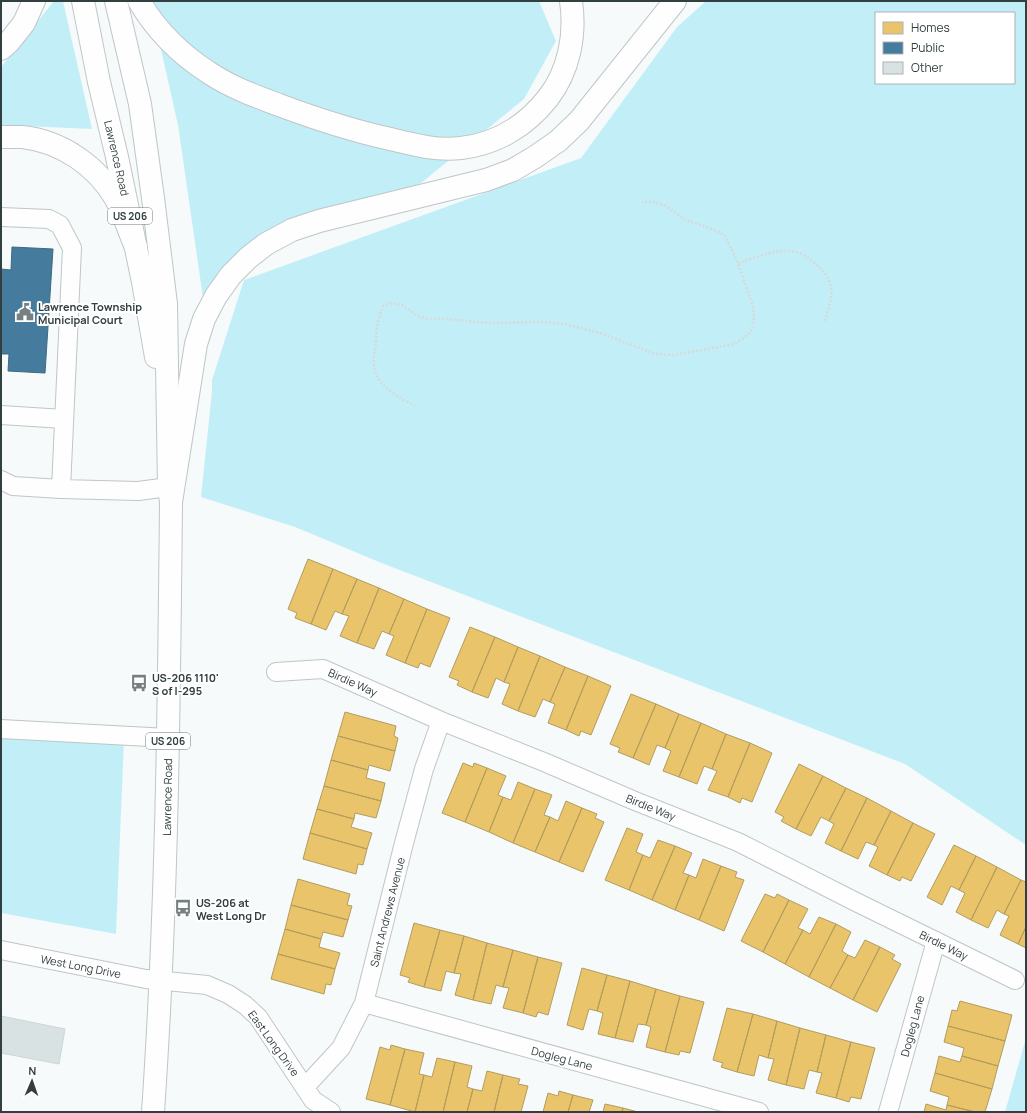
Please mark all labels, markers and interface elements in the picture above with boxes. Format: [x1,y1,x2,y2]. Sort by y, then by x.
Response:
legend [875,12,1015,84]
text: Homes [911,19,950,36]
text: Public [911,39,945,56]
text: Other [911,59,944,76]
street label: Lawrence Road [101,119,133,197]
road number: US 206 [108,208,152,224]
place label: Lawrence Township Municipal Court [38,299,142,327]
public building icon: Lawrence Township Municipal Court [15,302,35,322]
street label: Birdie Way [326,665,380,700]
place label: US-206 1110' S of I-295 [152,670,219,698]
bus stop icon: US-206 1110' S of I-295 [129,673,149,693]
road number: US 206 [146,733,190,749]
street label: Lawrence Road [159,758,175,836]
street label: Birdie Way [624,790,678,824]
street label: Saint Andrews Avenue [366,855,408,968]
place label: US-206 at West Long Dr [196,895,267,923]
bus stop icon: US-206 at West Long Dr [173,898,193,918]
street label: Birdie Way [917,927,971,963]
street label: West Long Drive [40,951,123,981]
street label: Dogleg Lane [897,993,928,1058]
street label: East Long Drive [245,1007,303,1079]
street label: Dogleg Lane [530,1043,595,1074]
north arrow [12,1061,52,1101]
text: N [28,1063,37,1078]

